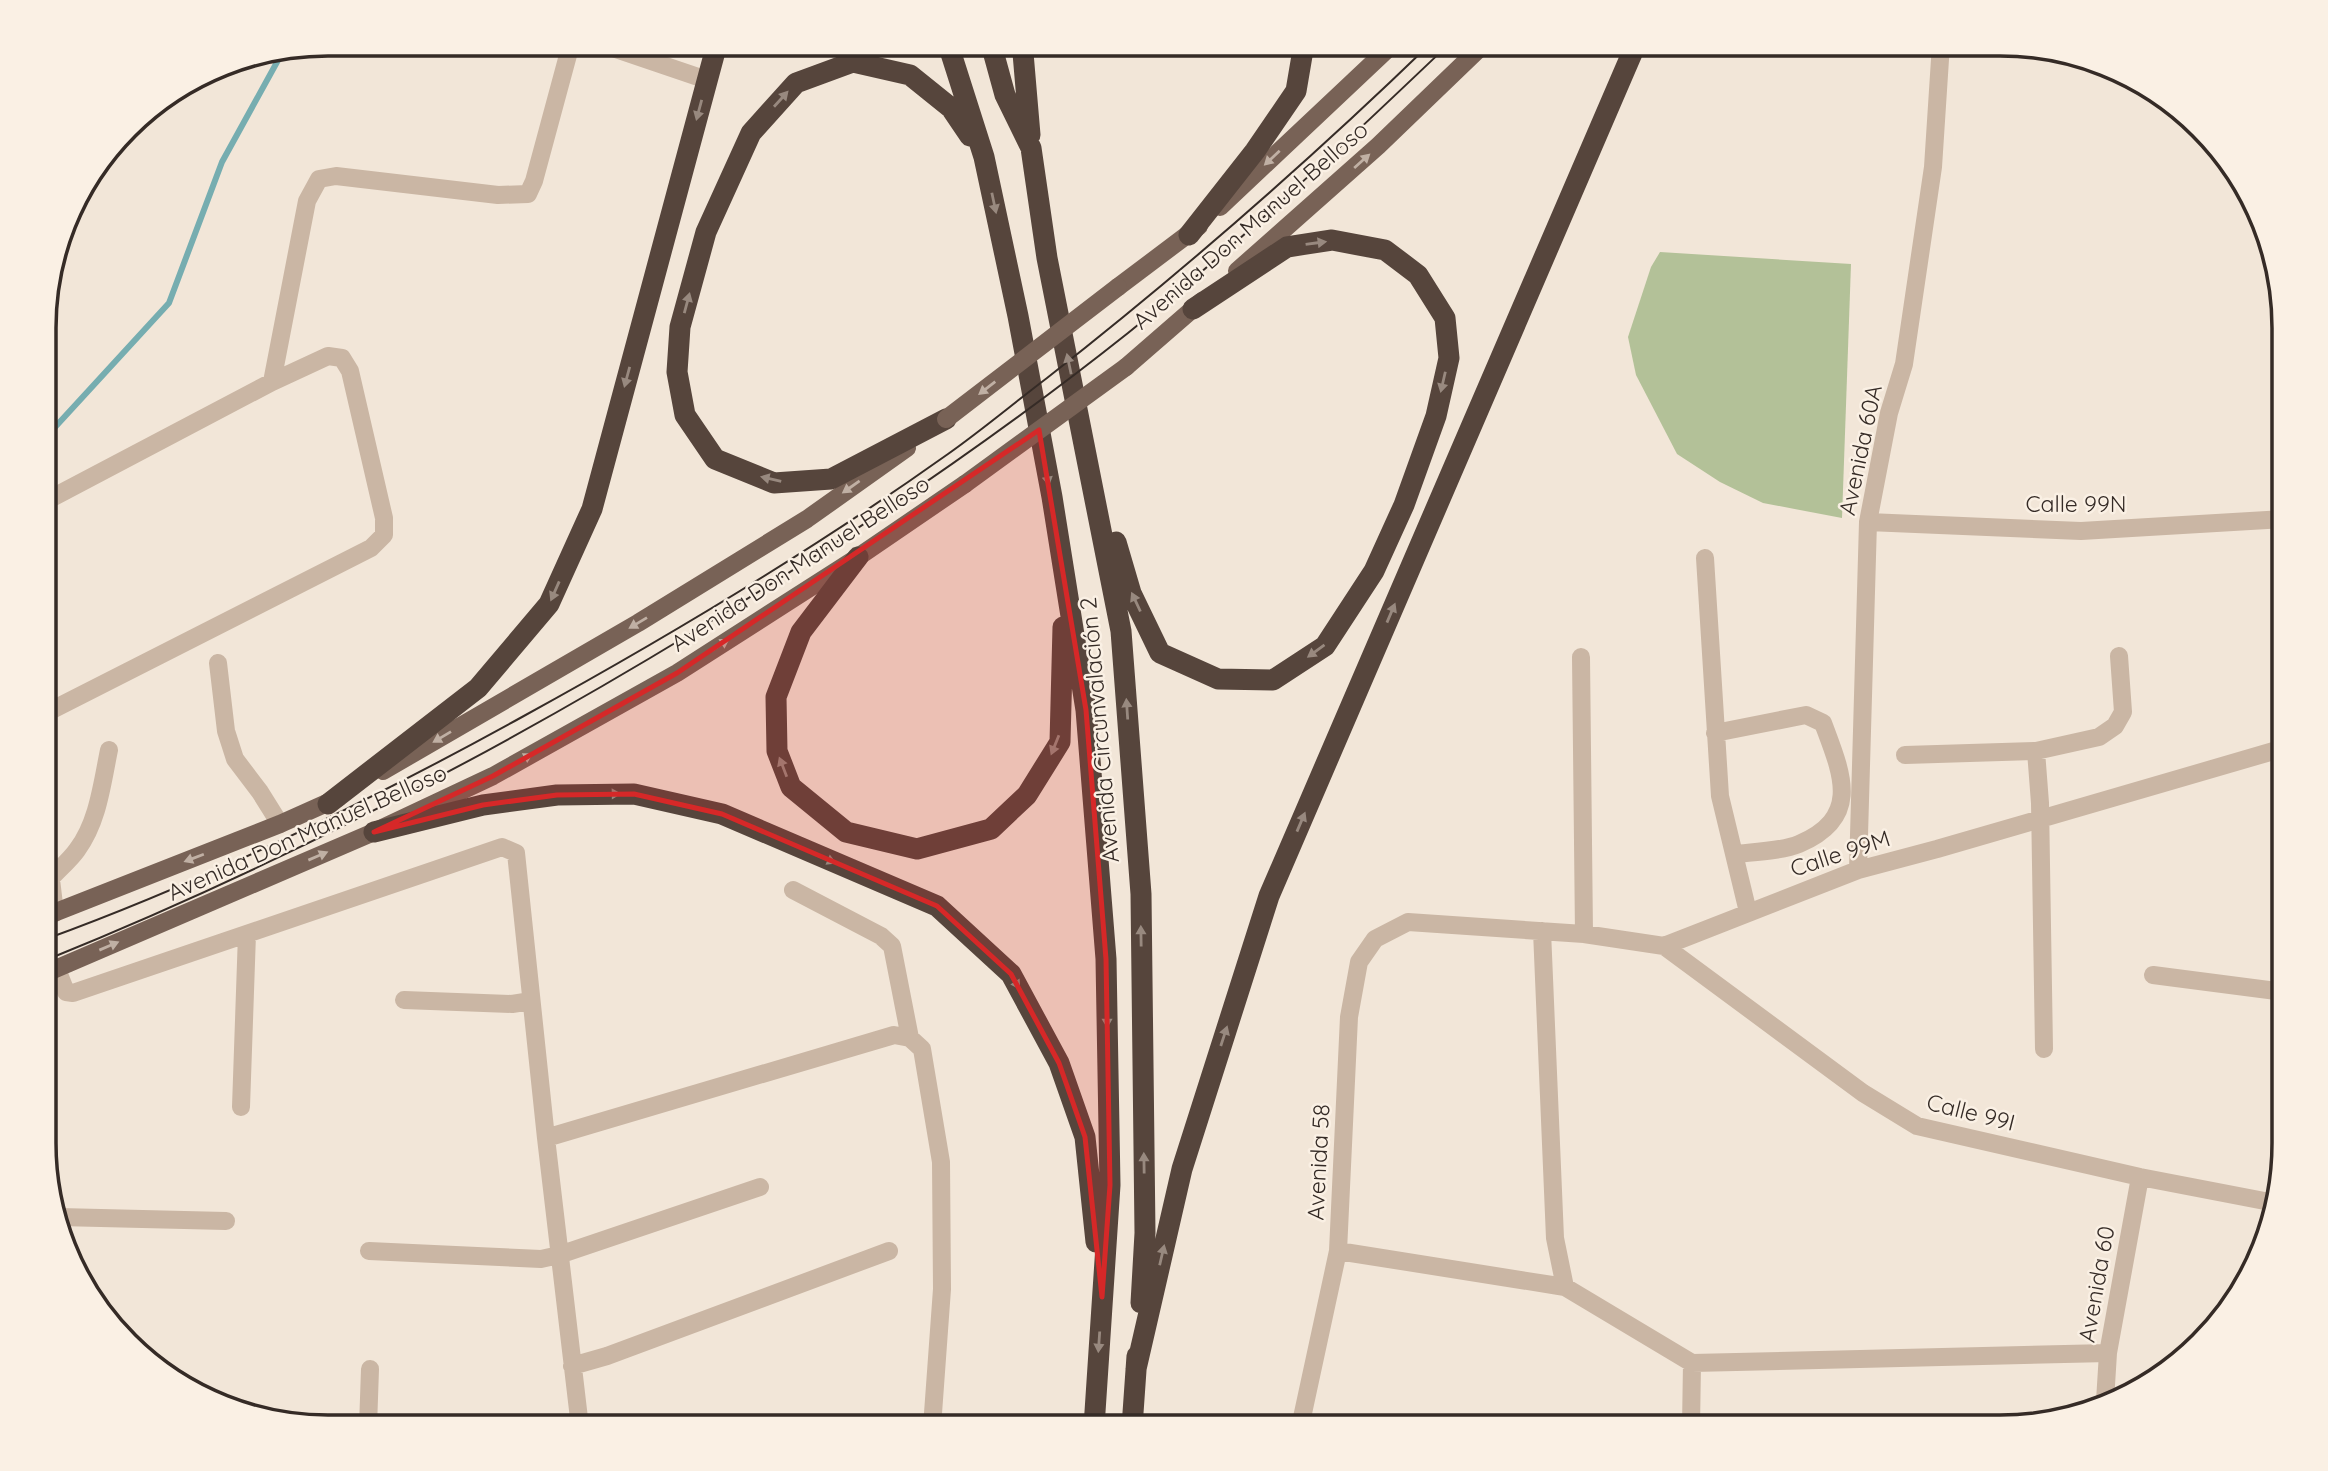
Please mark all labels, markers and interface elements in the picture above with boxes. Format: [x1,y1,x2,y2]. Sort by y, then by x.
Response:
one-way arrow [773,90,789,108]
one-way arrow [693,99,704,121]
street label: Avenida Don Manuel Belloso [1126,115,1374,335]
one-way arrow [1263,150,1281,166]
one-way arrow [1353,154,1370,169]
one-way arrow [988,192,999,214]
one-way arrow [1305,237,1327,248]
one-way arrow [682,292,692,313]
one-way arrow [1063,353,1074,375]
one-way arrow [622,367,632,388]
one-way arrow [1438,371,1449,393]
one-way arrow [978,381,996,396]
street label: Avenida 60A [1832,382,1888,518]
one-way arrow [1042,464,1053,486]
street label: Avenida Don Manuel Belloso [665,468,935,658]
one-way arrow [760,474,782,485]
one-way arrow [842,480,860,494]
street label: Calle 99N [2026,489,2127,518]
one-way arrow [549,581,560,602]
one-way arrow [1130,592,1141,612]
street label: Avenida Circunvalación 2 [1073,596,1125,864]
one-way arrow [1385,602,1396,623]
one-way arrow [629,616,648,629]
one-way arrow [710,639,730,652]
one-way arrow [1307,644,1325,658]
one-way arrow [1121,697,1132,719]
one-way arrow [432,730,451,743]
one-way arrow [1050,735,1061,756]
one-way arrow [514,753,533,765]
one-way arrow [778,756,789,777]
street label: Avenida Don Manuel Belloso [163,757,451,907]
one-way arrow [599,788,621,800]
one-way arrow [1295,812,1307,832]
street label: Calle 99M [1786,823,1894,883]
one-way arrow [307,850,328,861]
one-way arrow [183,852,204,863]
one-way arrow [816,853,837,864]
one-way arrow [1135,924,1147,946]
one-way arrow [99,941,120,952]
one-way arrow [1007,970,1020,989]
one-way arrow [1101,1006,1113,1028]
one-way arrow [1219,1025,1230,1046]
street label: Calle 99I [1924,1087,2018,1137]
street label: Avenida 58 [1300,1103,1336,1221]
one-way arrow [1138,1152,1150,1174]
street label: Avenida 60 [2071,1224,2121,1344]
one-way arrow [1157,1243,1168,1265]
one-way arrow [1093,1331,1104,1353]

